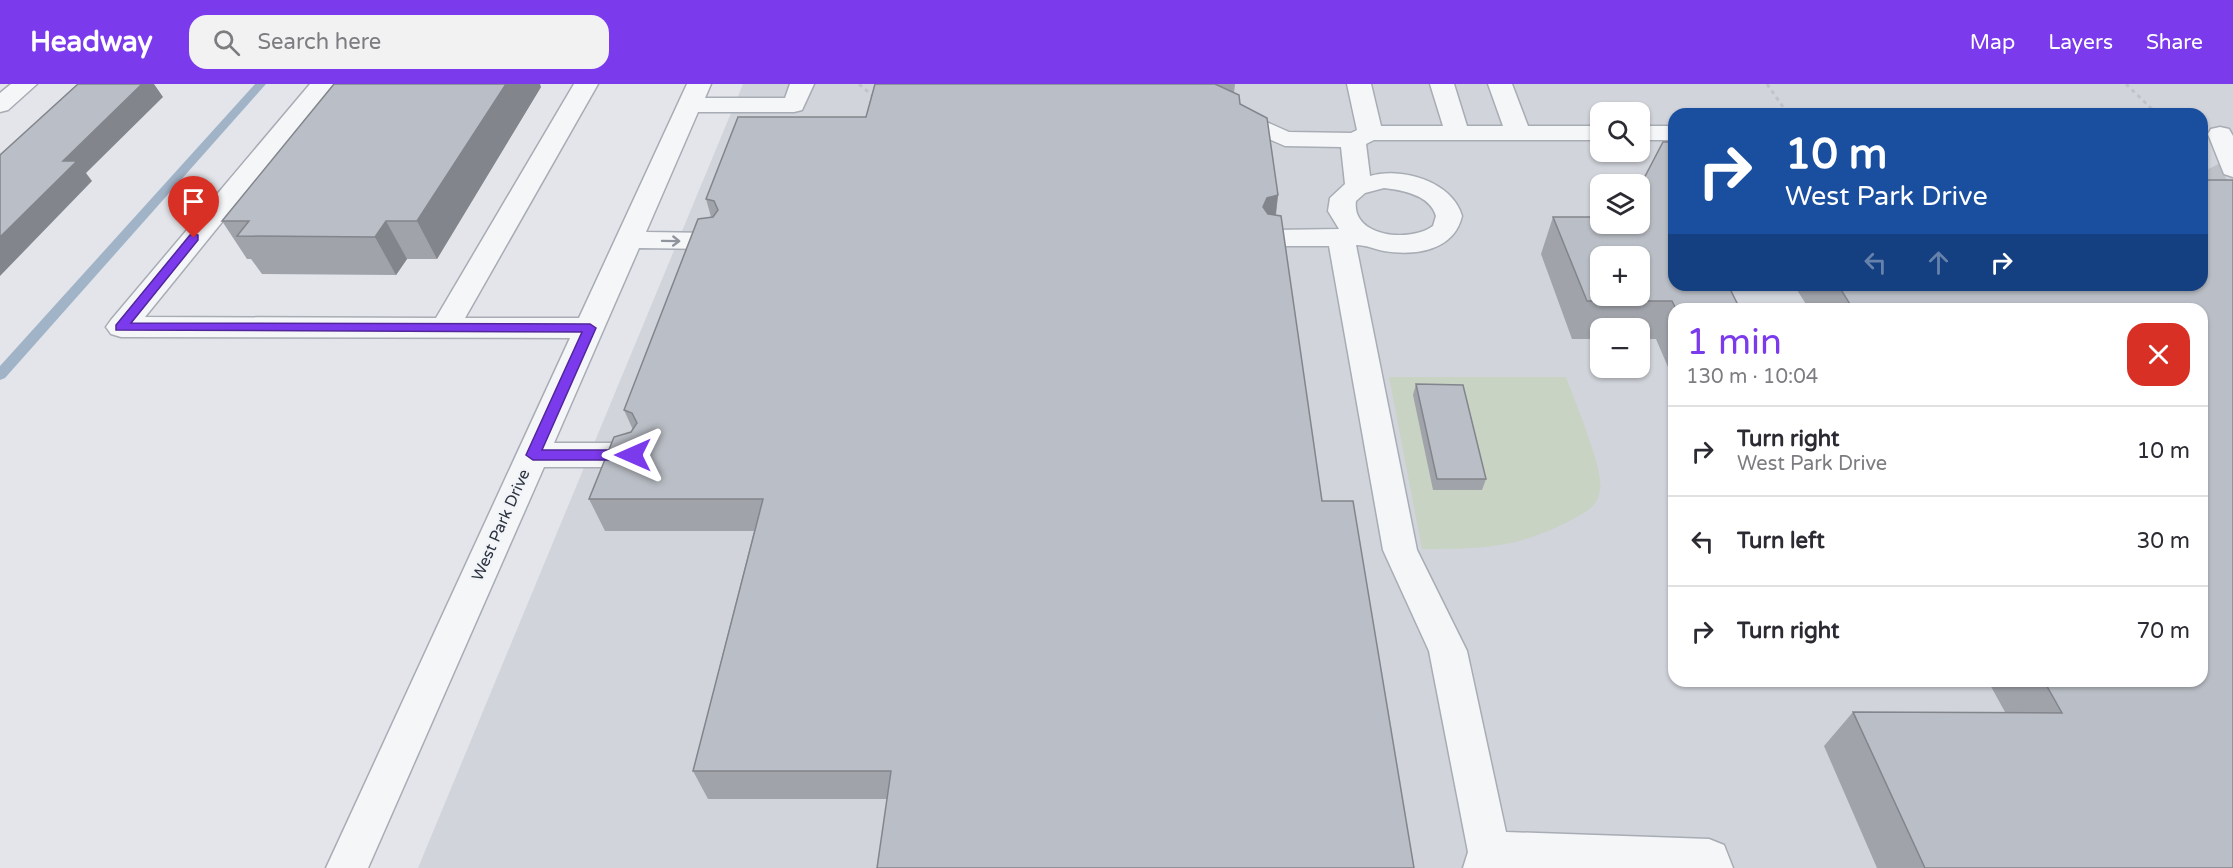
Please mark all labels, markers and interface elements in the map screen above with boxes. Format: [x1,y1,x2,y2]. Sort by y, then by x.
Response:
search box [189,15,609,69]
text: Headway [30,25,153,59]
icon: search [210,26,243,59]
text: Search here [258,29,381,55]
text: Map [1970,30,2015,55]
text: Layers [2048,30,2113,55]
text: Share [2146,30,2203,55]
map controls [1590,102,1650,378]
button: search [1590,102,1650,162]
text: 10 m [1785,129,1887,180]
icon: right [1686,132,1764,210]
button: layers [1590,174,1650,234]
pin [168,176,219,238]
text: West Park Drive [1785,180,1988,213]
icon: arrive [177,185,210,218]
one-way arrow [660,235,680,247]
button: + [1590,246,1650,306]
icon: left [1859,246,1892,279]
icon: ahead [1922,246,1955,279]
icon: right [1985,246,2018,279]
button: − [1590,318,1650,378]
text: 1 min [1686,321,1782,364]
button: close [2127,323,2190,386]
text: 130 m · 10:04 [1686,365,1818,389]
position arrow [601,423,665,487]
text: Turn right [1737,426,1839,452]
icon: right [1686,435,1719,468]
text: 10 m [2136,438,2190,464]
text: West Park Drive [1737,452,1887,476]
street label: West Park Drive [467,466,535,584]
icon: left [1686,525,1719,558]
text: Turn left [1737,528,1825,554]
text: 30 m [2136,528,2190,554]
icon: right [1686,615,1719,648]
text: Turn right [1737,618,1839,644]
text: 70 m [2136,618,2190,644]

